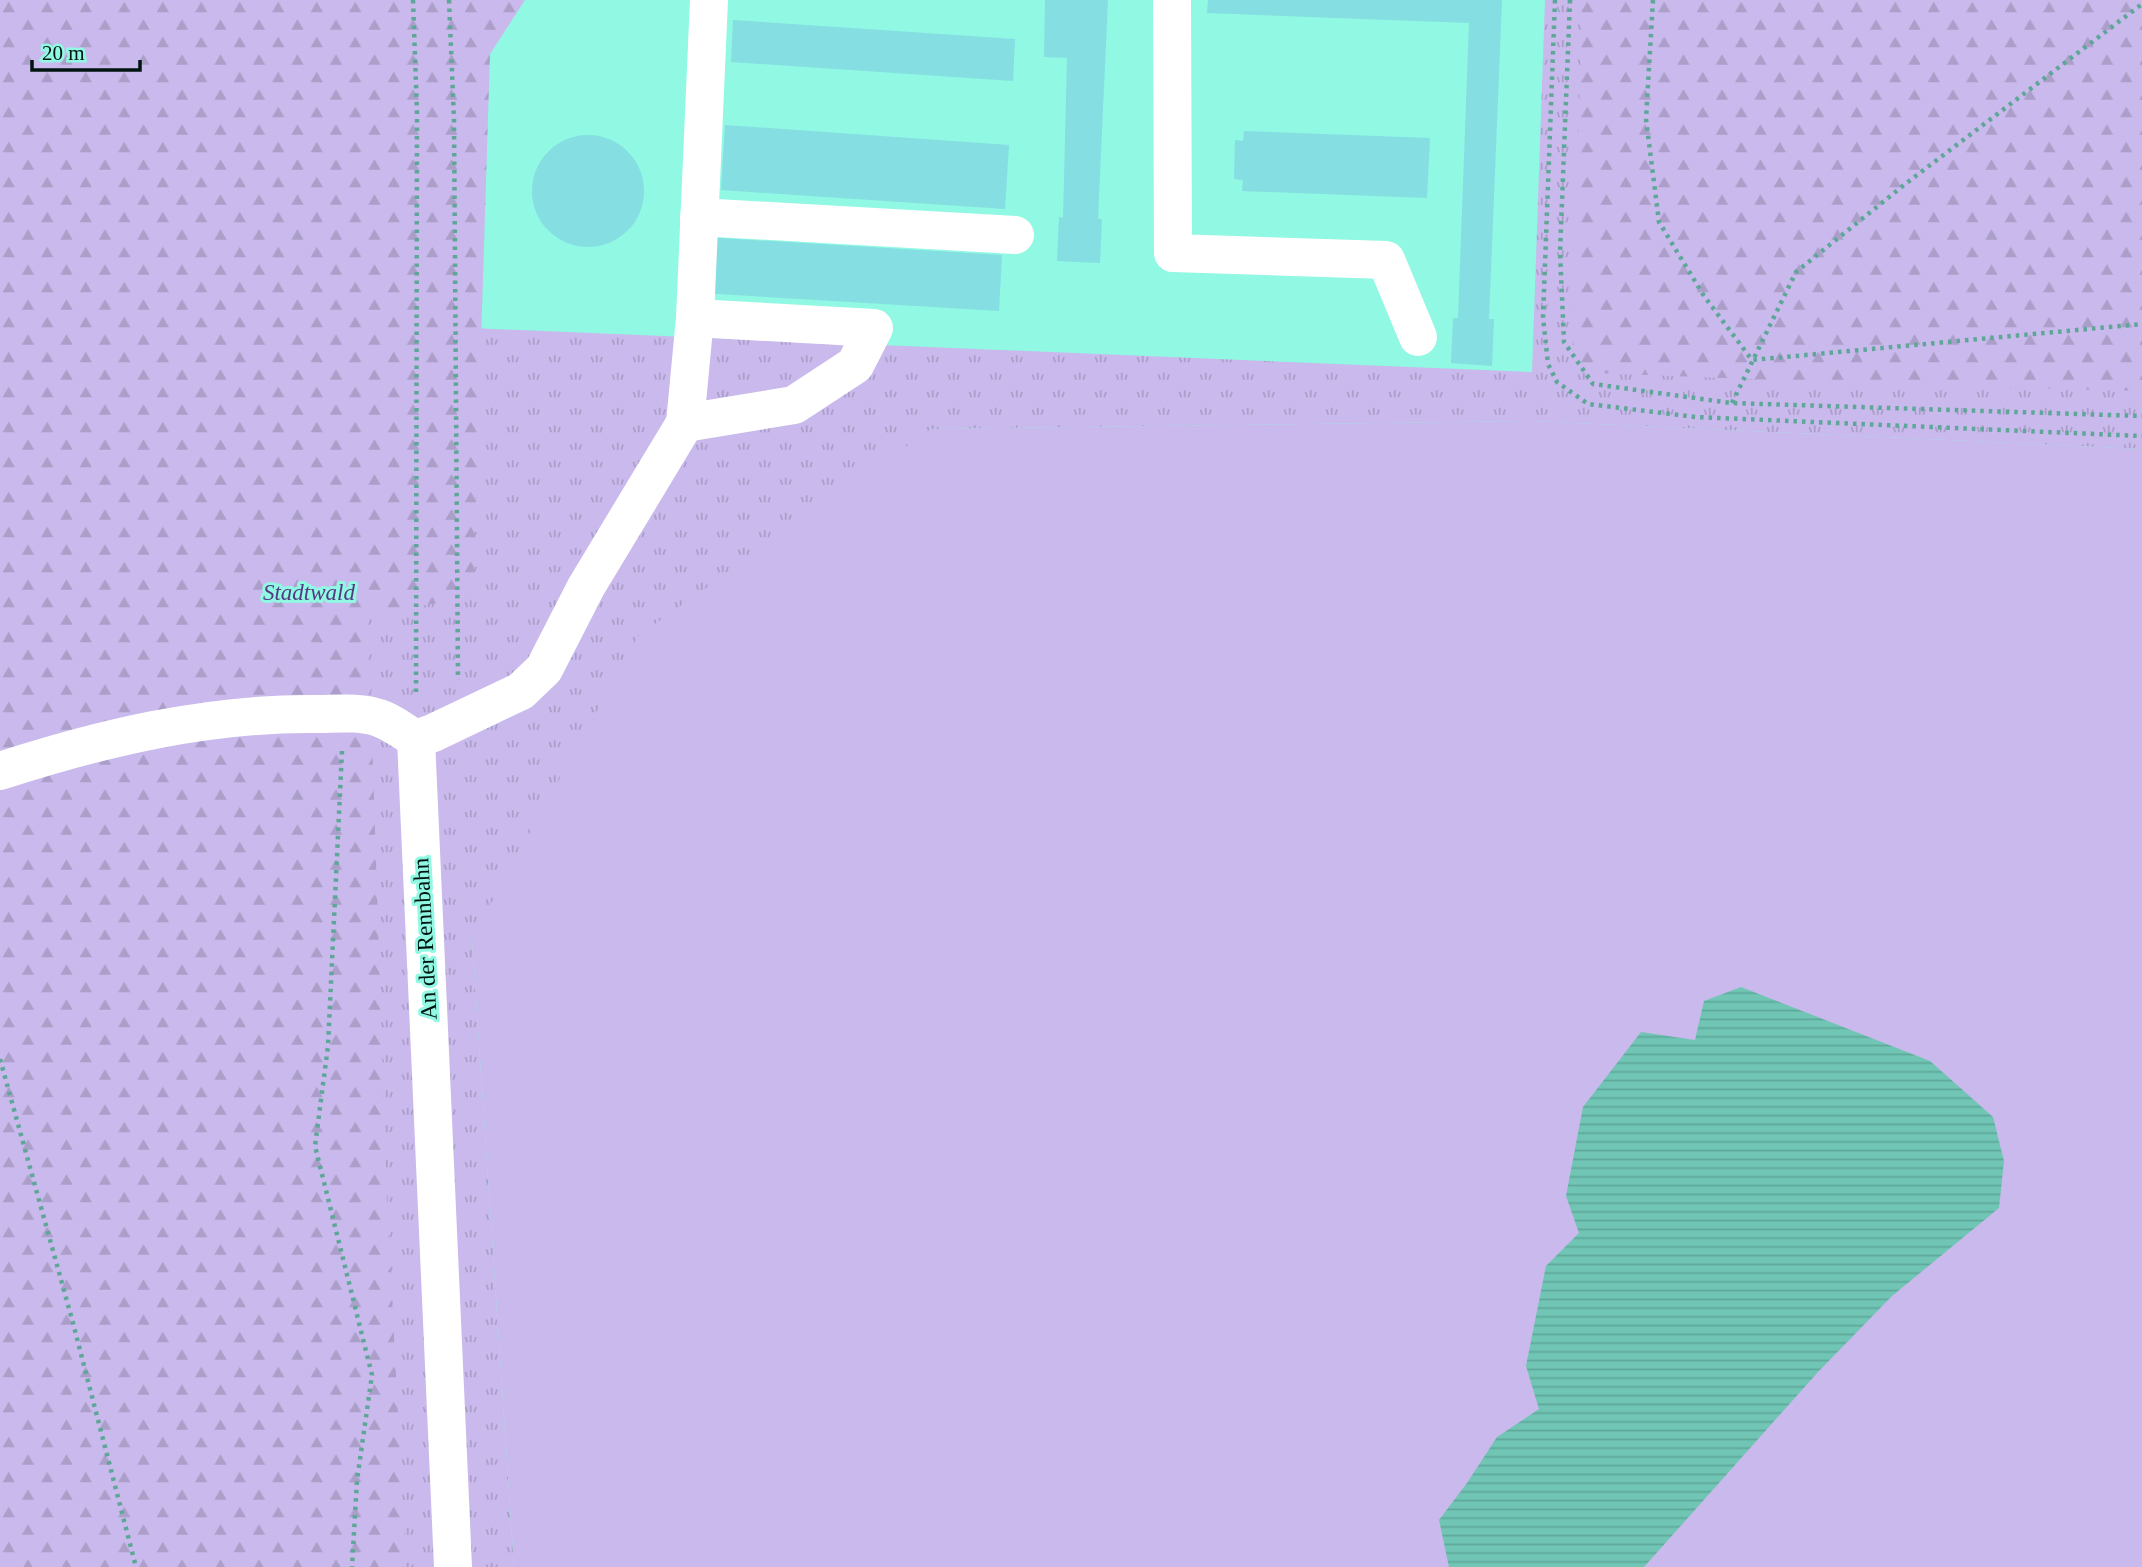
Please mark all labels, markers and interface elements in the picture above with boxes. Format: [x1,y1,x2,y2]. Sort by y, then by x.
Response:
scale bar [32,28,140,72]
text: 20 m [42,41,85,65]
park label: Stadtwald [263,580,356,605]
street label: An der Rennbahn [408,857,442,1021]

